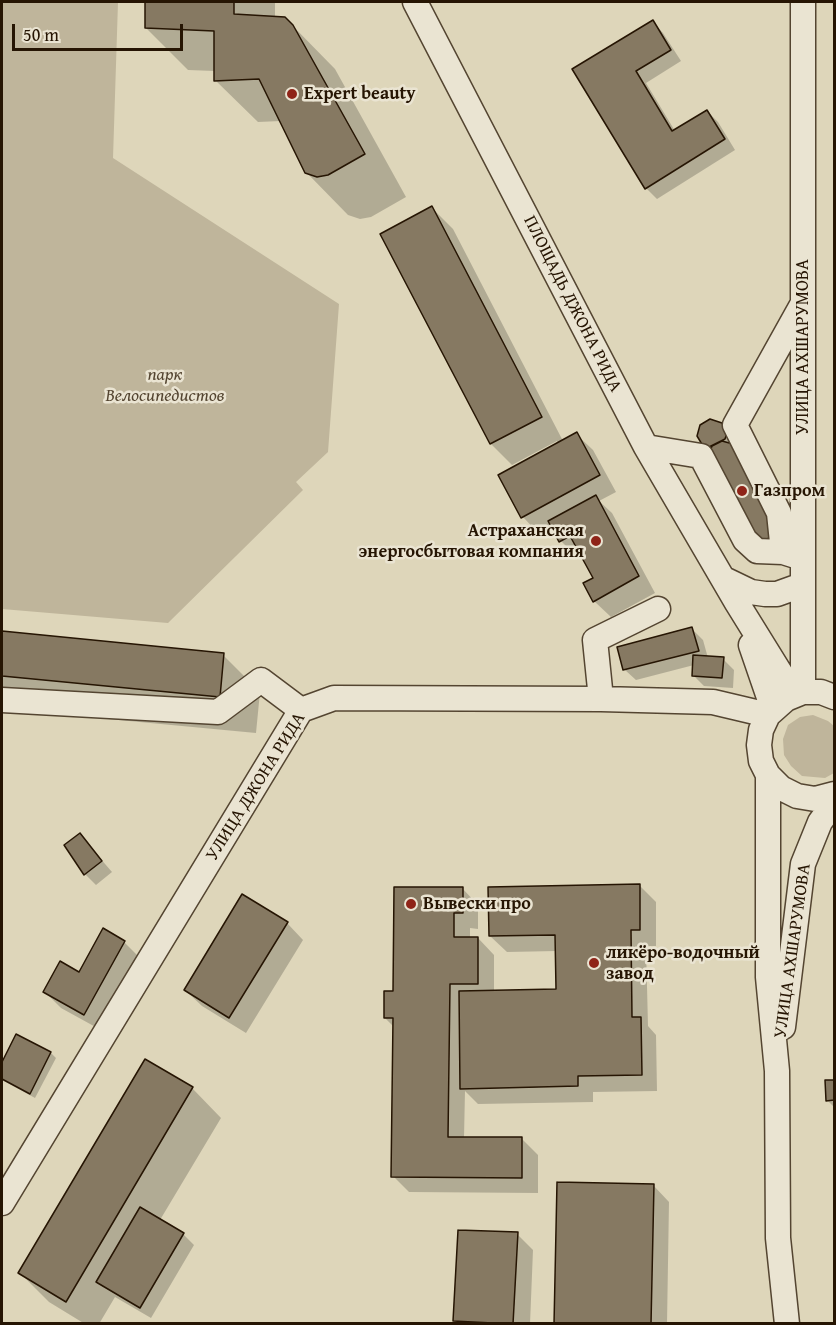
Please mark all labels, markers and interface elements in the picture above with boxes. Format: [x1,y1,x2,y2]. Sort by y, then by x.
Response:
scale bar [15,12,186,50]
text: 50 m [23,21,59,48]
place label: Expert beauty [304,83,416,105]
marker: Expert beauty [285,87,299,101]
street label: ПЛОЩАДЬ ДЖОНА РИДА [518,212,626,396]
street label: УЛИЦА АХШАРУМОВА [792,259,814,435]
park label: парк Велосипедистов [105,364,225,406]
place label: Газпром [754,480,825,502]
marker: Газпром [735,484,749,498]
place label: Астраханская энергосбытовая компания [358,520,584,562]
marker: Астраханская энергосбытовая компания [589,534,603,548]
street label: УЛИЦА ДЖОНА РИДА [202,709,310,865]
street label: УЛИЦА АХШАРУМОВА [770,862,816,1040]
place label: Вывески про [423,893,531,915]
marker: Вывески про [404,897,418,911]
place label: ликёро-водочный завод [606,942,760,984]
marker: ликёро-водочный завод [587,956,601,970]

